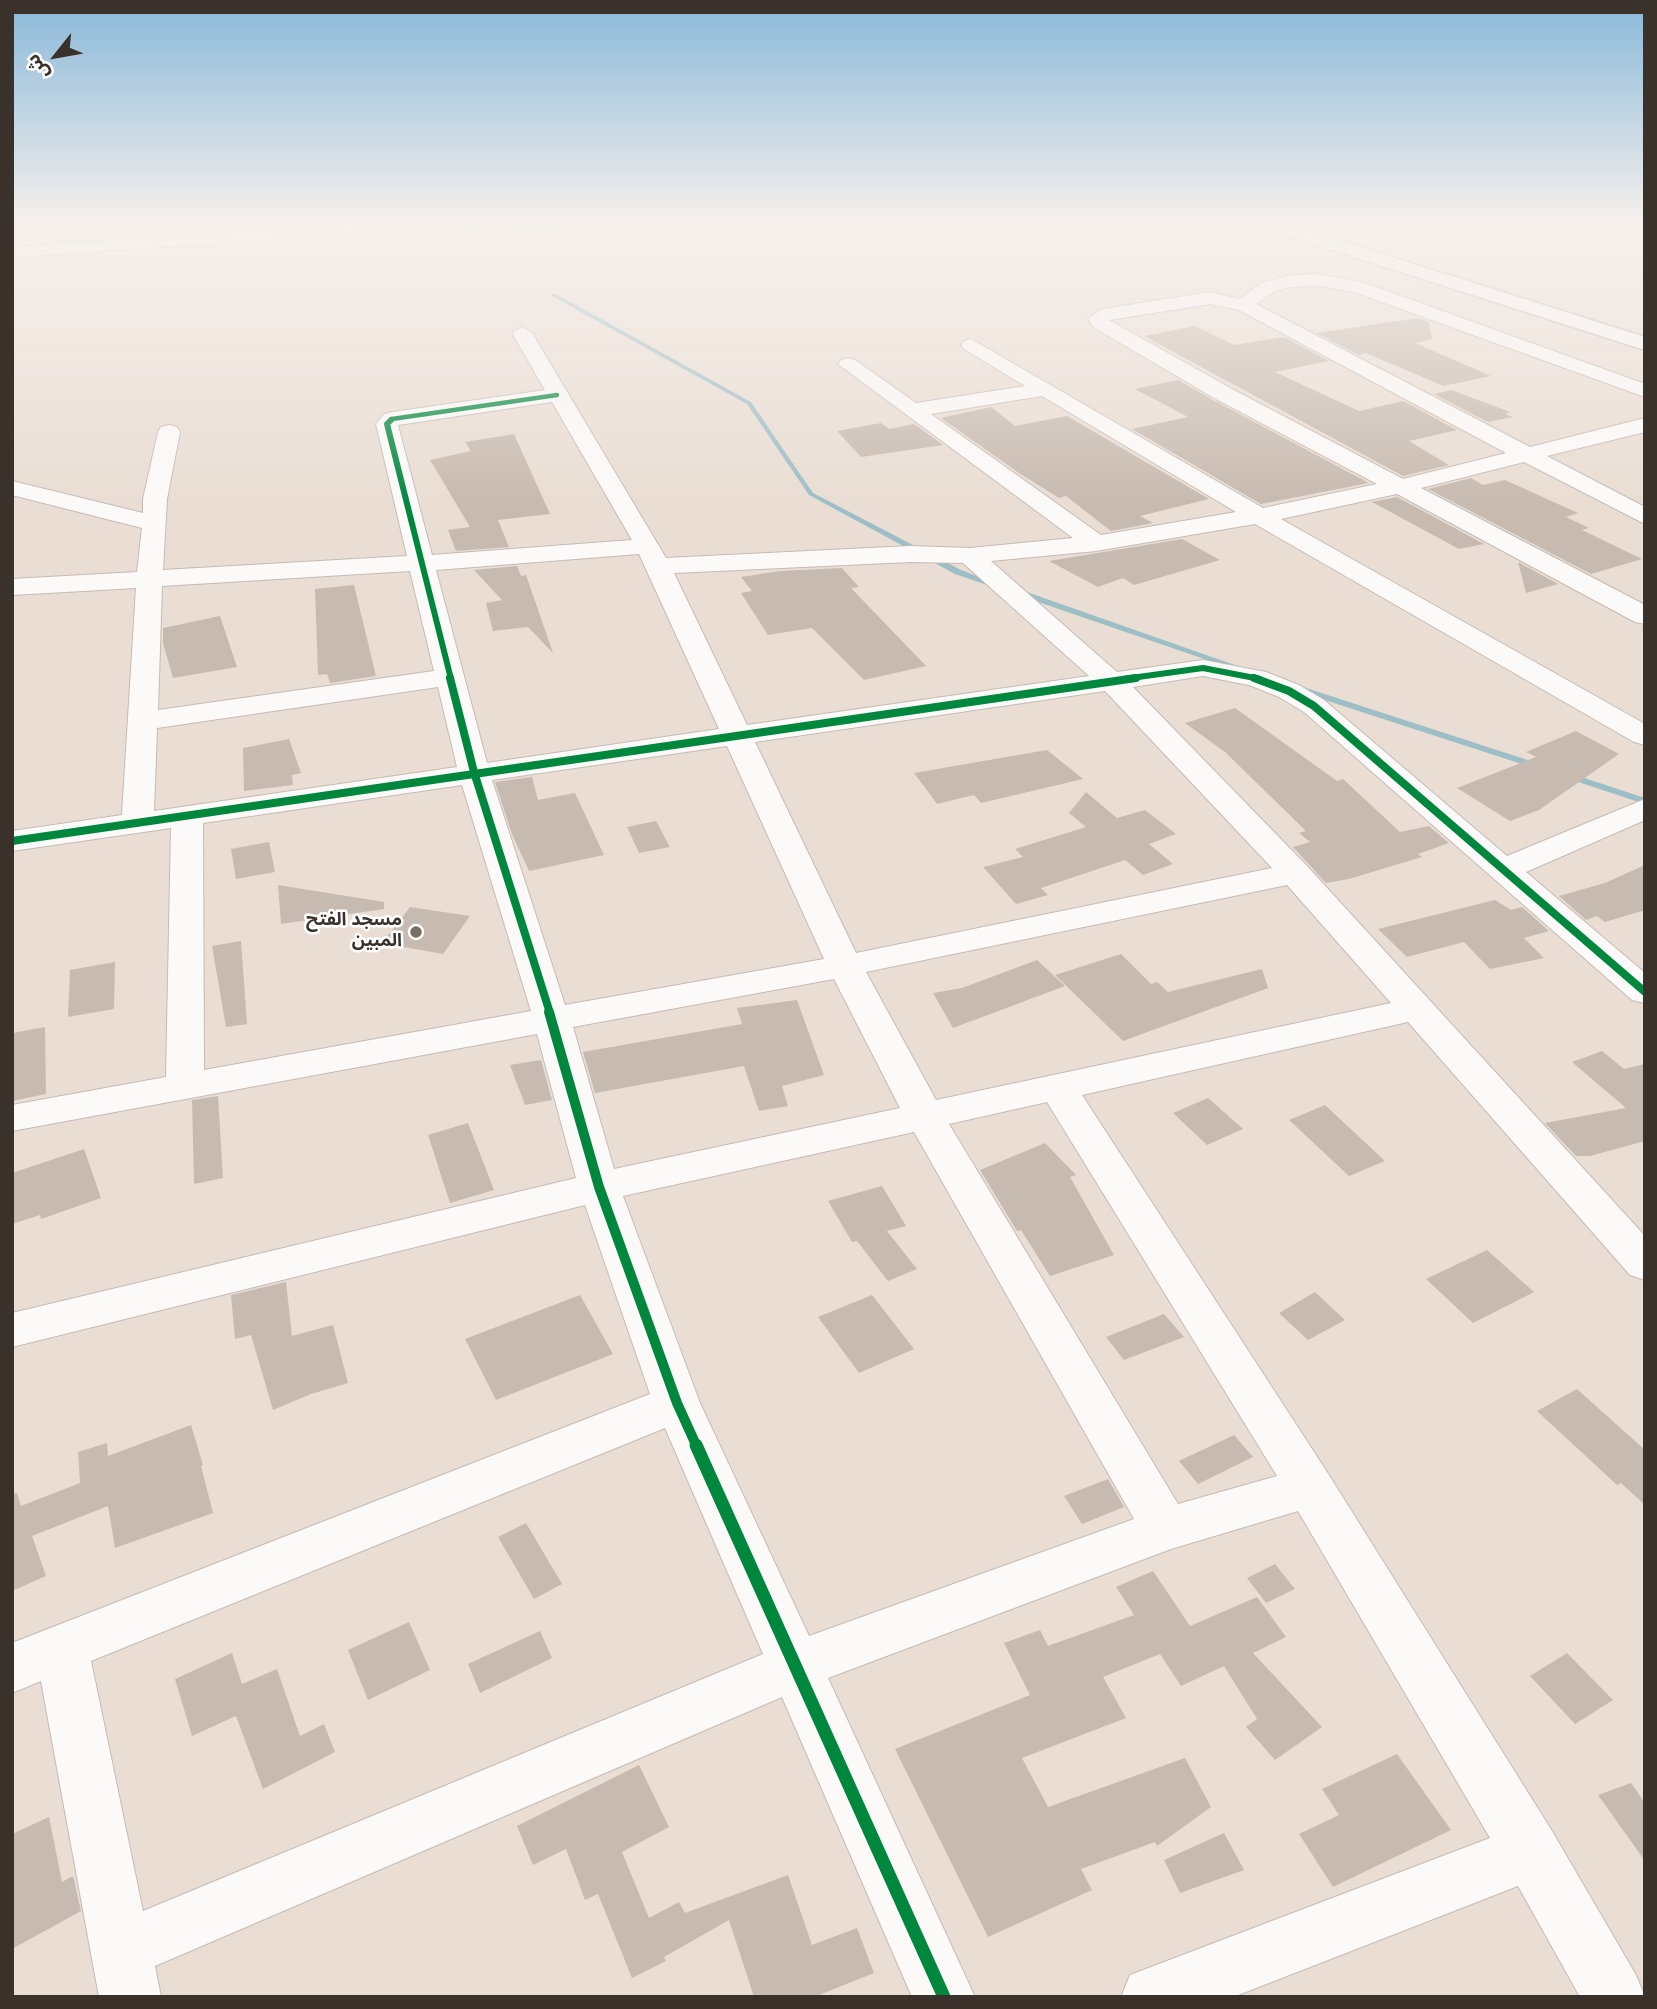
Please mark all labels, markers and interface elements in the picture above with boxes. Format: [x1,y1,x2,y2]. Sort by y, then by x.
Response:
north arrow [21,21,91,91]
text: ش [14,45,62,88]
place label: مسجد الفتح المبين [306,911,402,954]
marker: مسجد الفتح المبين [408,924,424,940]

